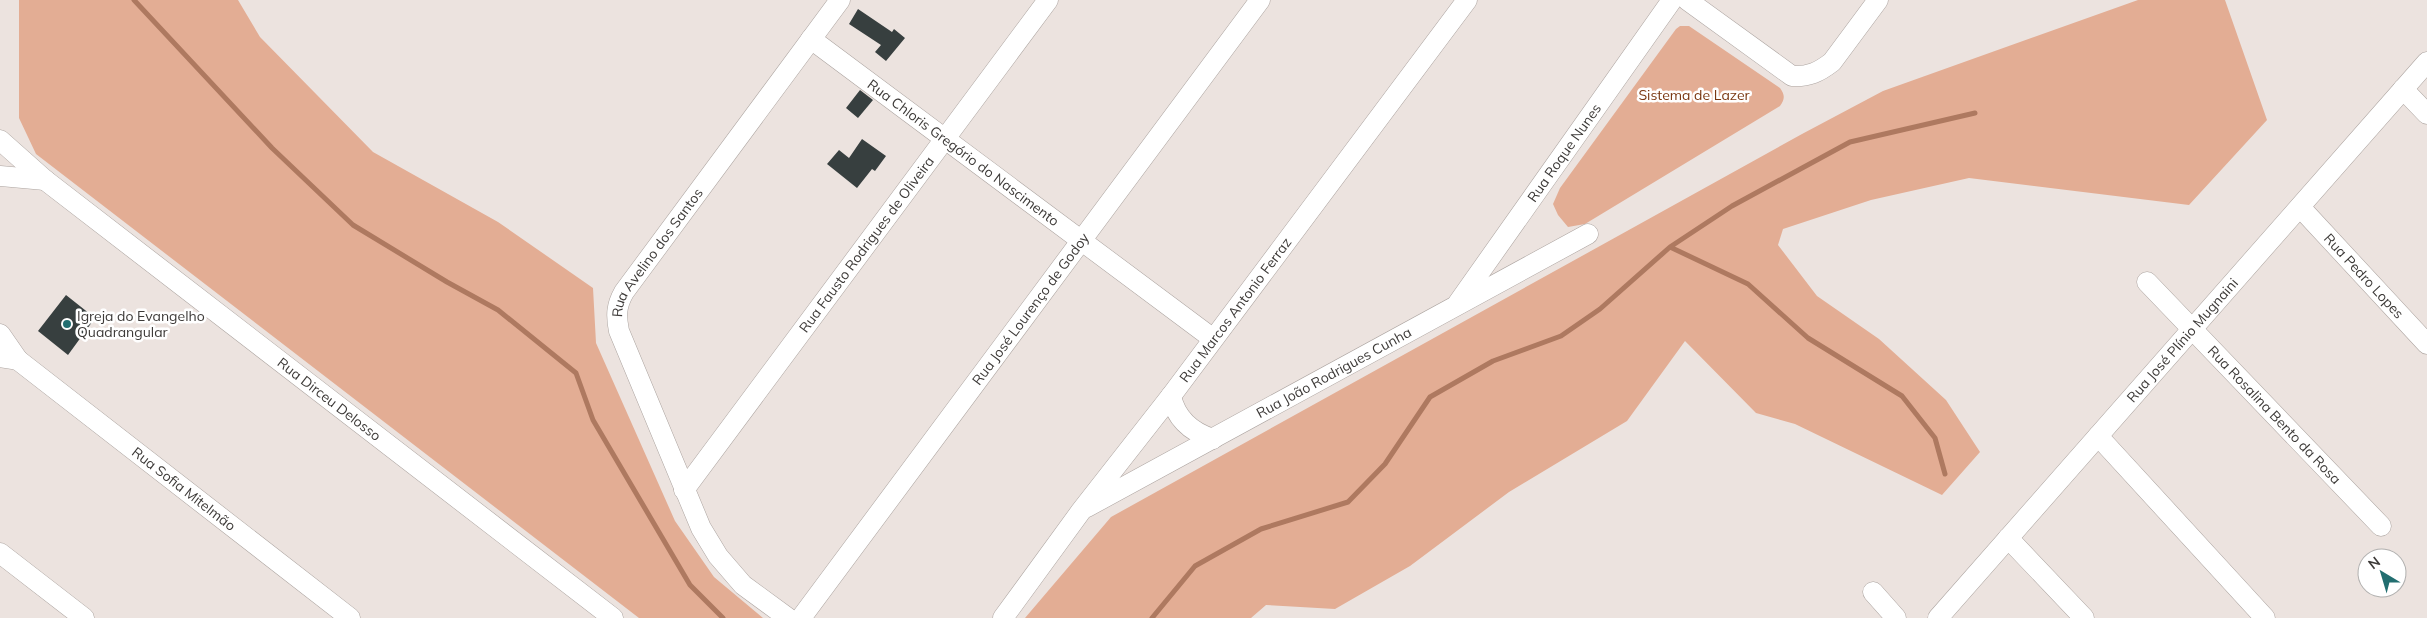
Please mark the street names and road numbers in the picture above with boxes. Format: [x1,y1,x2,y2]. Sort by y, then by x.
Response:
street label: Rua Chloris Gregório do Nascimento [864,75,1063,230]
street label: Rua Roque Nunes [1523,100,1605,205]
street label: Rua Fausto Rodrigues de Oliveira [795,153,938,336]
street label: Rua Avelino dos Santos [608,184,707,318]
street label: Rua José Lourenço de Godoy [968,229,1093,389]
street label: Rua Pedro Lopes [2320,230,2408,322]
street label: Rua Marcos Antonio Ferraz [1175,234,1295,386]
street label: Rua José Plínio Mugnaini [2123,274,2242,406]
street label: Rua João Rodrigues Cunha [1253,323,1414,422]
street label: Rua Rosalina Bento da Rosa [2204,342,2345,488]
street label: Rua Dirceu Delosso [274,353,385,445]
street label: Rua Sofia Mitelmão [128,443,239,535]

